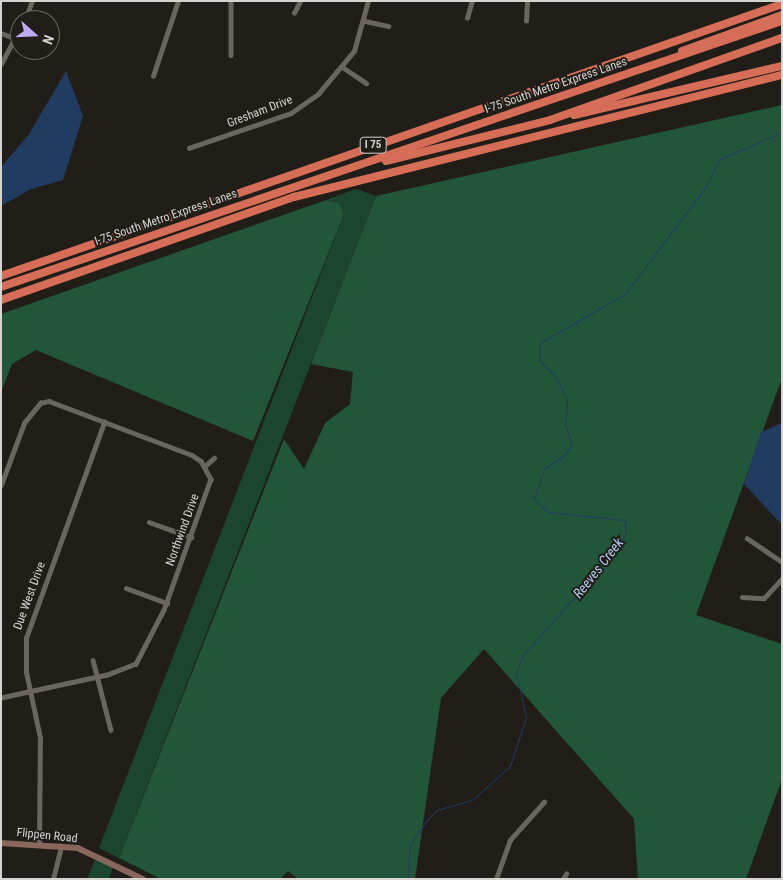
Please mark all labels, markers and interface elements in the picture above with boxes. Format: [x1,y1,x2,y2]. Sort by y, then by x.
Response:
north arrow [10,10,60,60]
text: N [39,33,57,47]
street label: I-75 South Metro Express Lanes [483,55,629,117]
street label: Gresham Drive [225,93,295,131]
road number: I 75 [359,136,387,154]
street label: I-75 South Metro Express Lanes [93,187,239,249]
street label: Northwind Drive [163,492,203,568]
water label: Reeves Creek [569,535,627,601]
street label: Due West Drive [11,560,49,632]
street label: Flippen Road [16,826,78,846]

